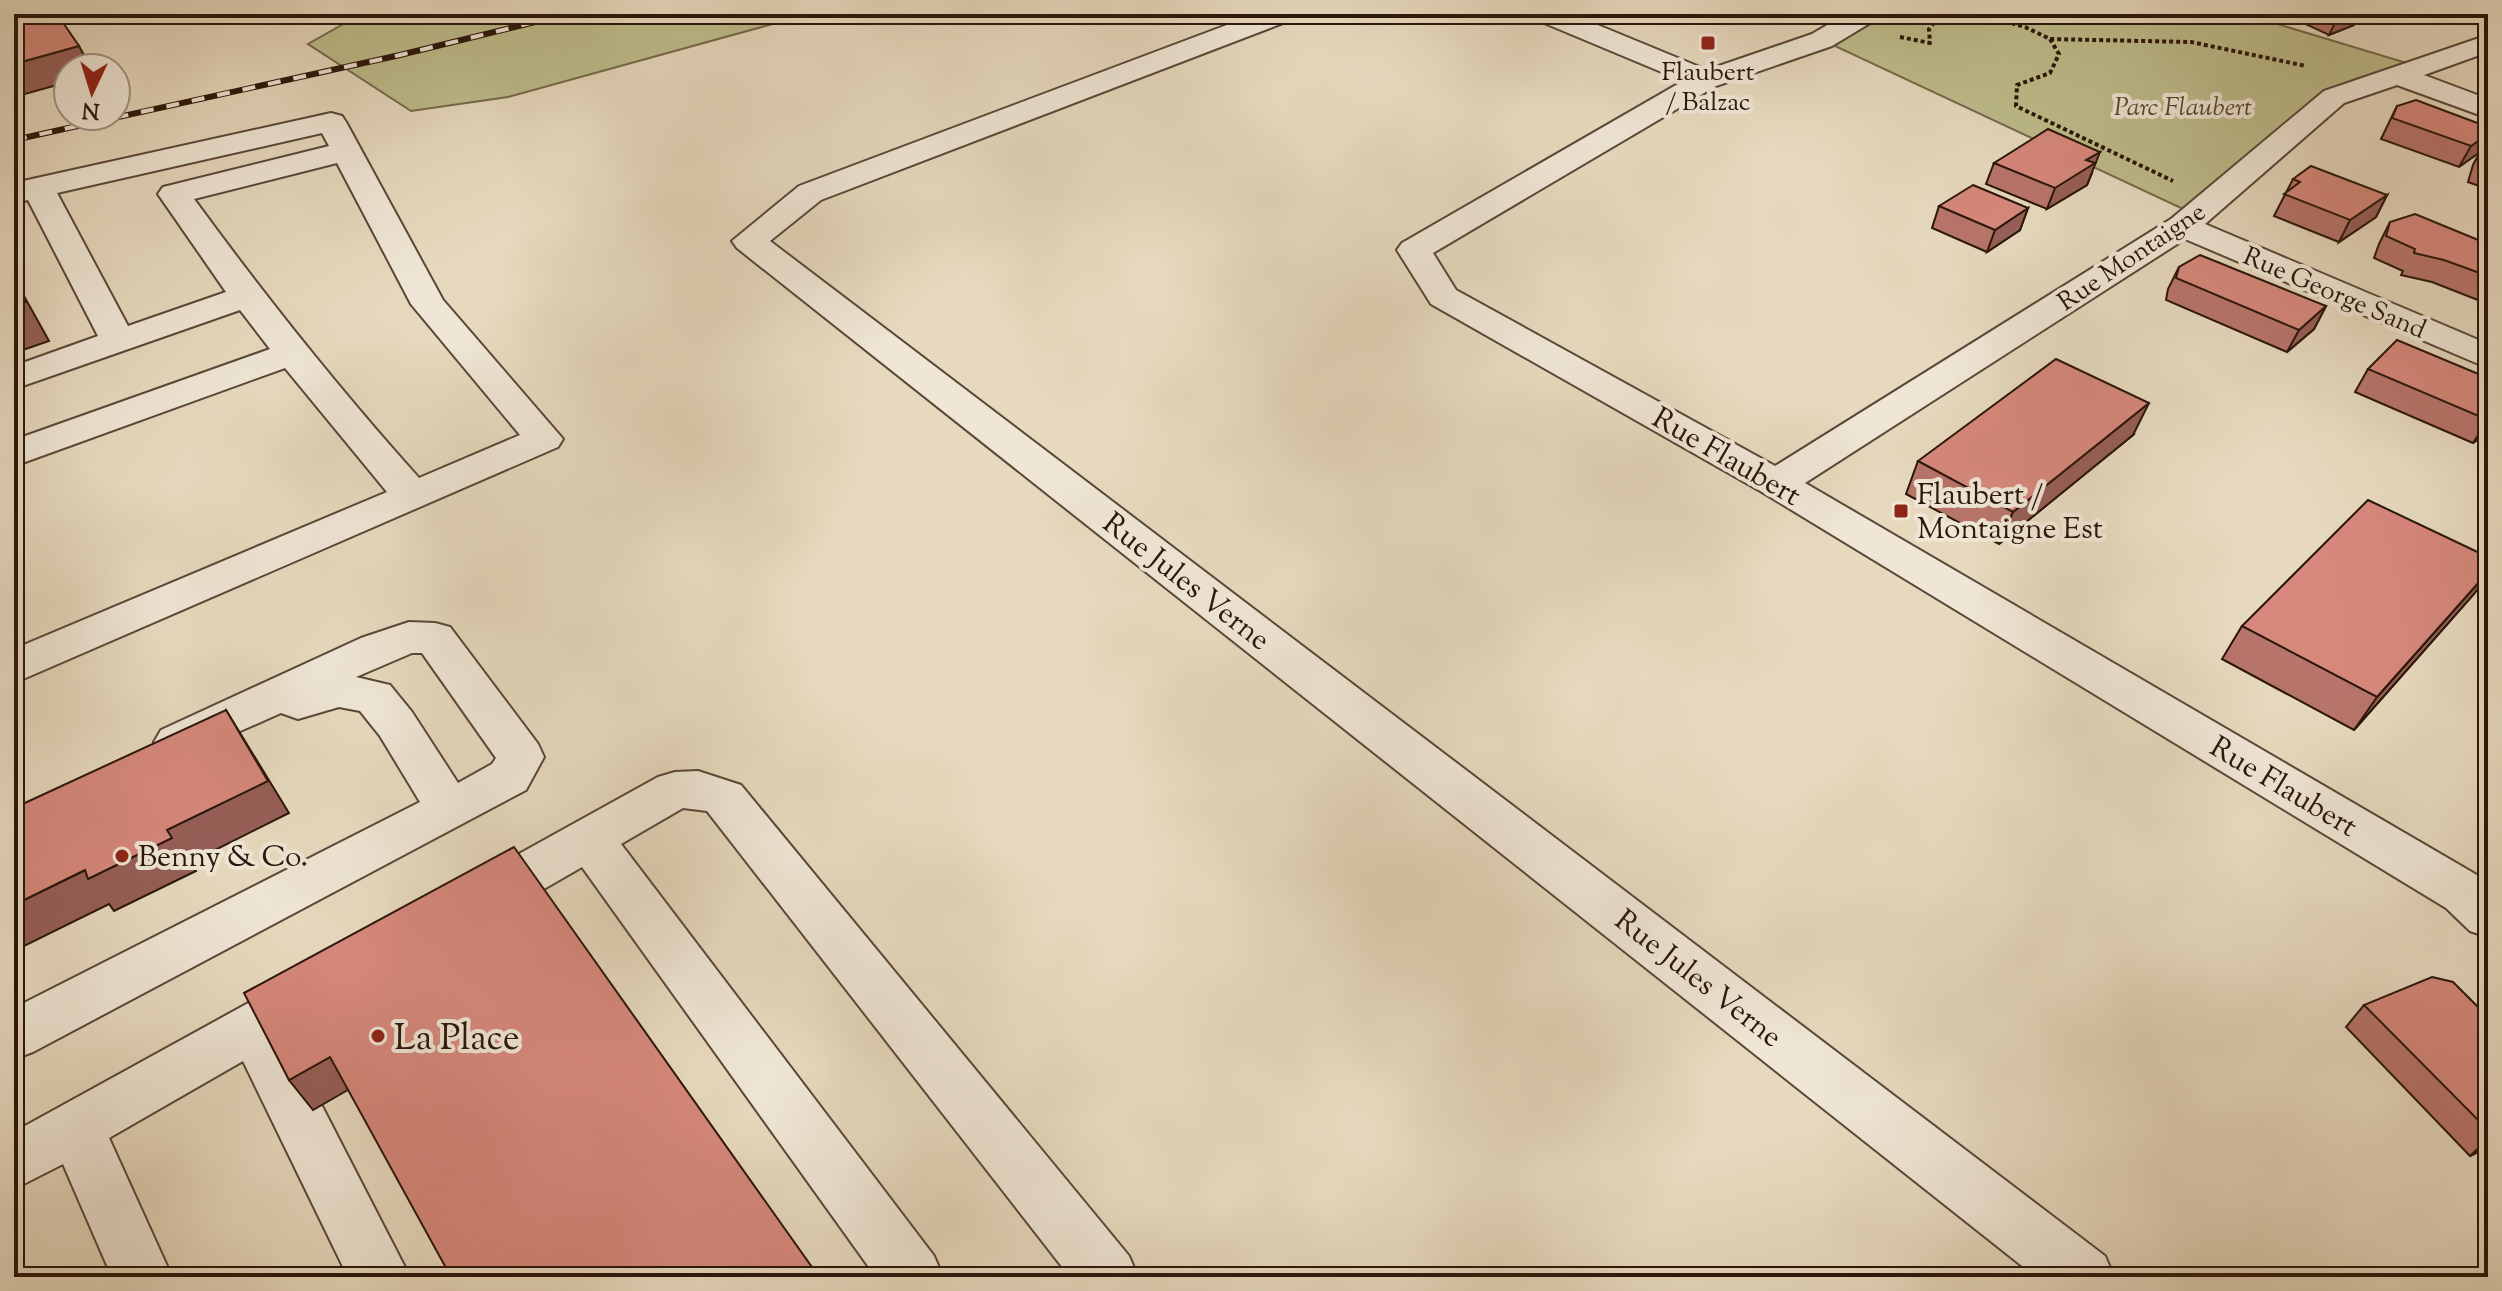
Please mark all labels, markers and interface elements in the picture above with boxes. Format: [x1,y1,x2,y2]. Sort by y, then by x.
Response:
marker: Flaubert / Balzac [1699,34,1717,52]
north arrow [52,52,132,132]
place label: Flaubert / Balzac [1662,55,1755,122]
park label: Parc Flaubert [2114,90,2252,127]
text: N [81,92,101,126]
street label: Rue Montaigne [2051,195,2214,321]
street label: Rue George Sand [2237,239,2431,350]
street label: Rue Flaubert [1643,398,1808,518]
place label: Flaubert / Montaigne Est [1917,475,2103,552]
marker: Flaubert / Montaigne Est [1892,502,1910,520]
street label: Rue Jules Verne [1092,504,1278,662]
street label: Rue Flaubert [2201,727,2365,849]
place label: Benny & Co. [138,837,308,880]
marker: Benny & Co. [113,847,131,865]
street label: Rue Jules Verne [1604,901,1790,1059]
place label: La Place [394,1014,519,1066]
marker: La Place [369,1027,387,1045]

